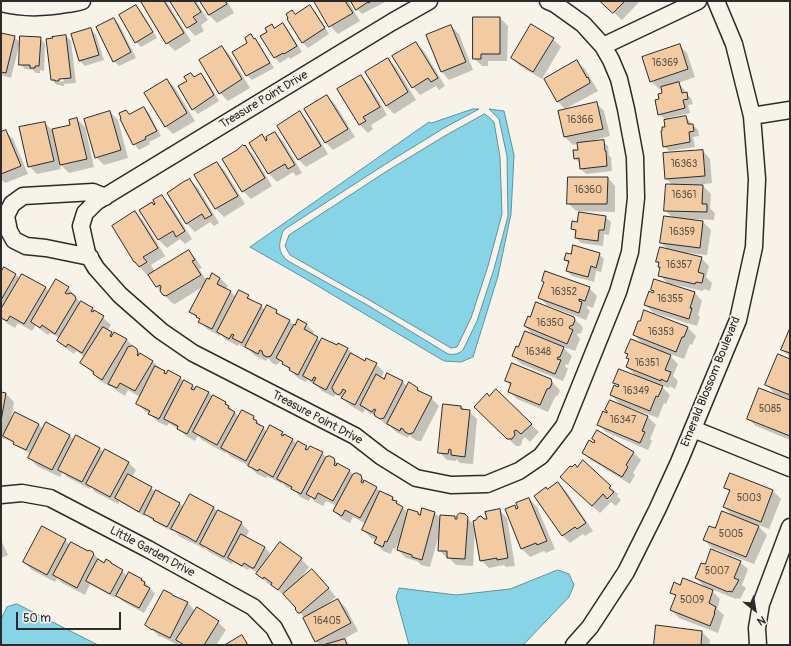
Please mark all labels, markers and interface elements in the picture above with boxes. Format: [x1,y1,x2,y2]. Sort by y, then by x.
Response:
house number: 16369 [652,57,678,69]
street label: Treasure Point Drive [217,68,311,132]
house number: 16366 [567,114,593,126]
house number: 16363 [671,158,697,170]
house number: 16360 [574,184,602,196]
house number: 16361 [671,189,697,201]
house number: 16359 [669,226,695,238]
house number: 16357 [666,259,692,271]
house number: 16352 [551,286,577,298]
house number: 16355 [657,293,683,305]
street label: Emerald Blossom Boulevard [678,315,744,449]
house number: 16350 [536,317,564,329]
house number: 16353 [648,326,674,338]
house number: 16348 [525,346,551,358]
house number: 16351 [635,357,659,369]
house number: 16349 [623,385,649,397]
street label: Treasure Point Drive [269,388,365,448]
house number: 5085 [759,403,781,415]
house number: 16347 [610,414,636,426]
house number: 5003 [737,492,761,504]
street label: Little Garden Drive [107,524,197,580]
house number: 5005 [719,528,743,540]
house number: 5007 [705,565,729,577]
north arrow [735,590,775,630]
house number: 5009 [680,594,704,606]
scale bar [18,604,123,630]
text: 50 m [23,611,51,626]
text: N [755,613,768,628]
house number: 16405 [313,615,341,627]

